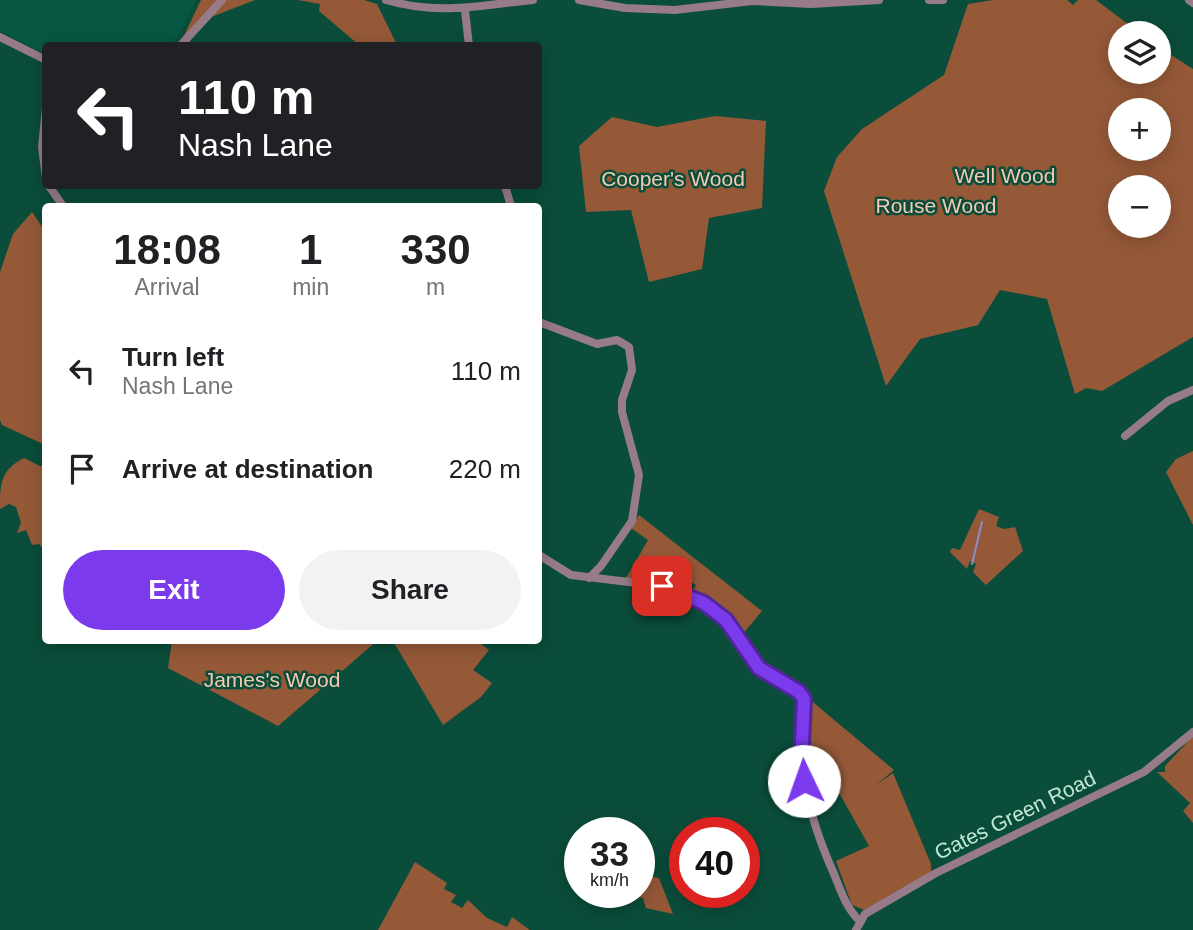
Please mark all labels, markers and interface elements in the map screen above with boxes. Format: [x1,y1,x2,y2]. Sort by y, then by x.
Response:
map controls [1108,21,1171,238]
button: layers [1108,21,1171,84]
icon: left [63,70,154,161]
text: 110 m [178,70,314,124]
button: + [1108,98,1171,161]
text: Nash Lane [178,127,333,163]
park label: Well Wood [955,164,1055,187]
park label: Cooper's Wood [601,167,745,190]
button: − [1108,175,1171,238]
park label: Rouse Wood [875,194,997,217]
text: 18:08 [113,226,221,273]
text: 1 [299,226,322,273]
text: 330 [401,226,471,273]
text: Arrival [134,274,200,300]
text: min [292,274,329,300]
text: m [426,274,445,300]
text: Turn left [122,342,224,372]
icon: left [63,352,101,390]
text: 110 m [451,356,521,386]
text: Nash Lane [122,373,233,399]
icon: arrive [63,450,101,488]
text: Arrive at destination [122,454,373,484]
text: 220 m [449,454,521,484]
button: Exit [63,550,285,630]
button: Share [299,550,521,630]
pin [632,556,692,616]
icon: arrive [643,567,681,605]
park label: James's Wood [204,668,340,691]
position arrow [767,744,841,818]
street label: Gates Green Road [931,766,1099,864]
speed limit sign: 40 [669,817,760,908]
text: 33 [590,834,629,873]
text: km/h [590,870,629,890]

